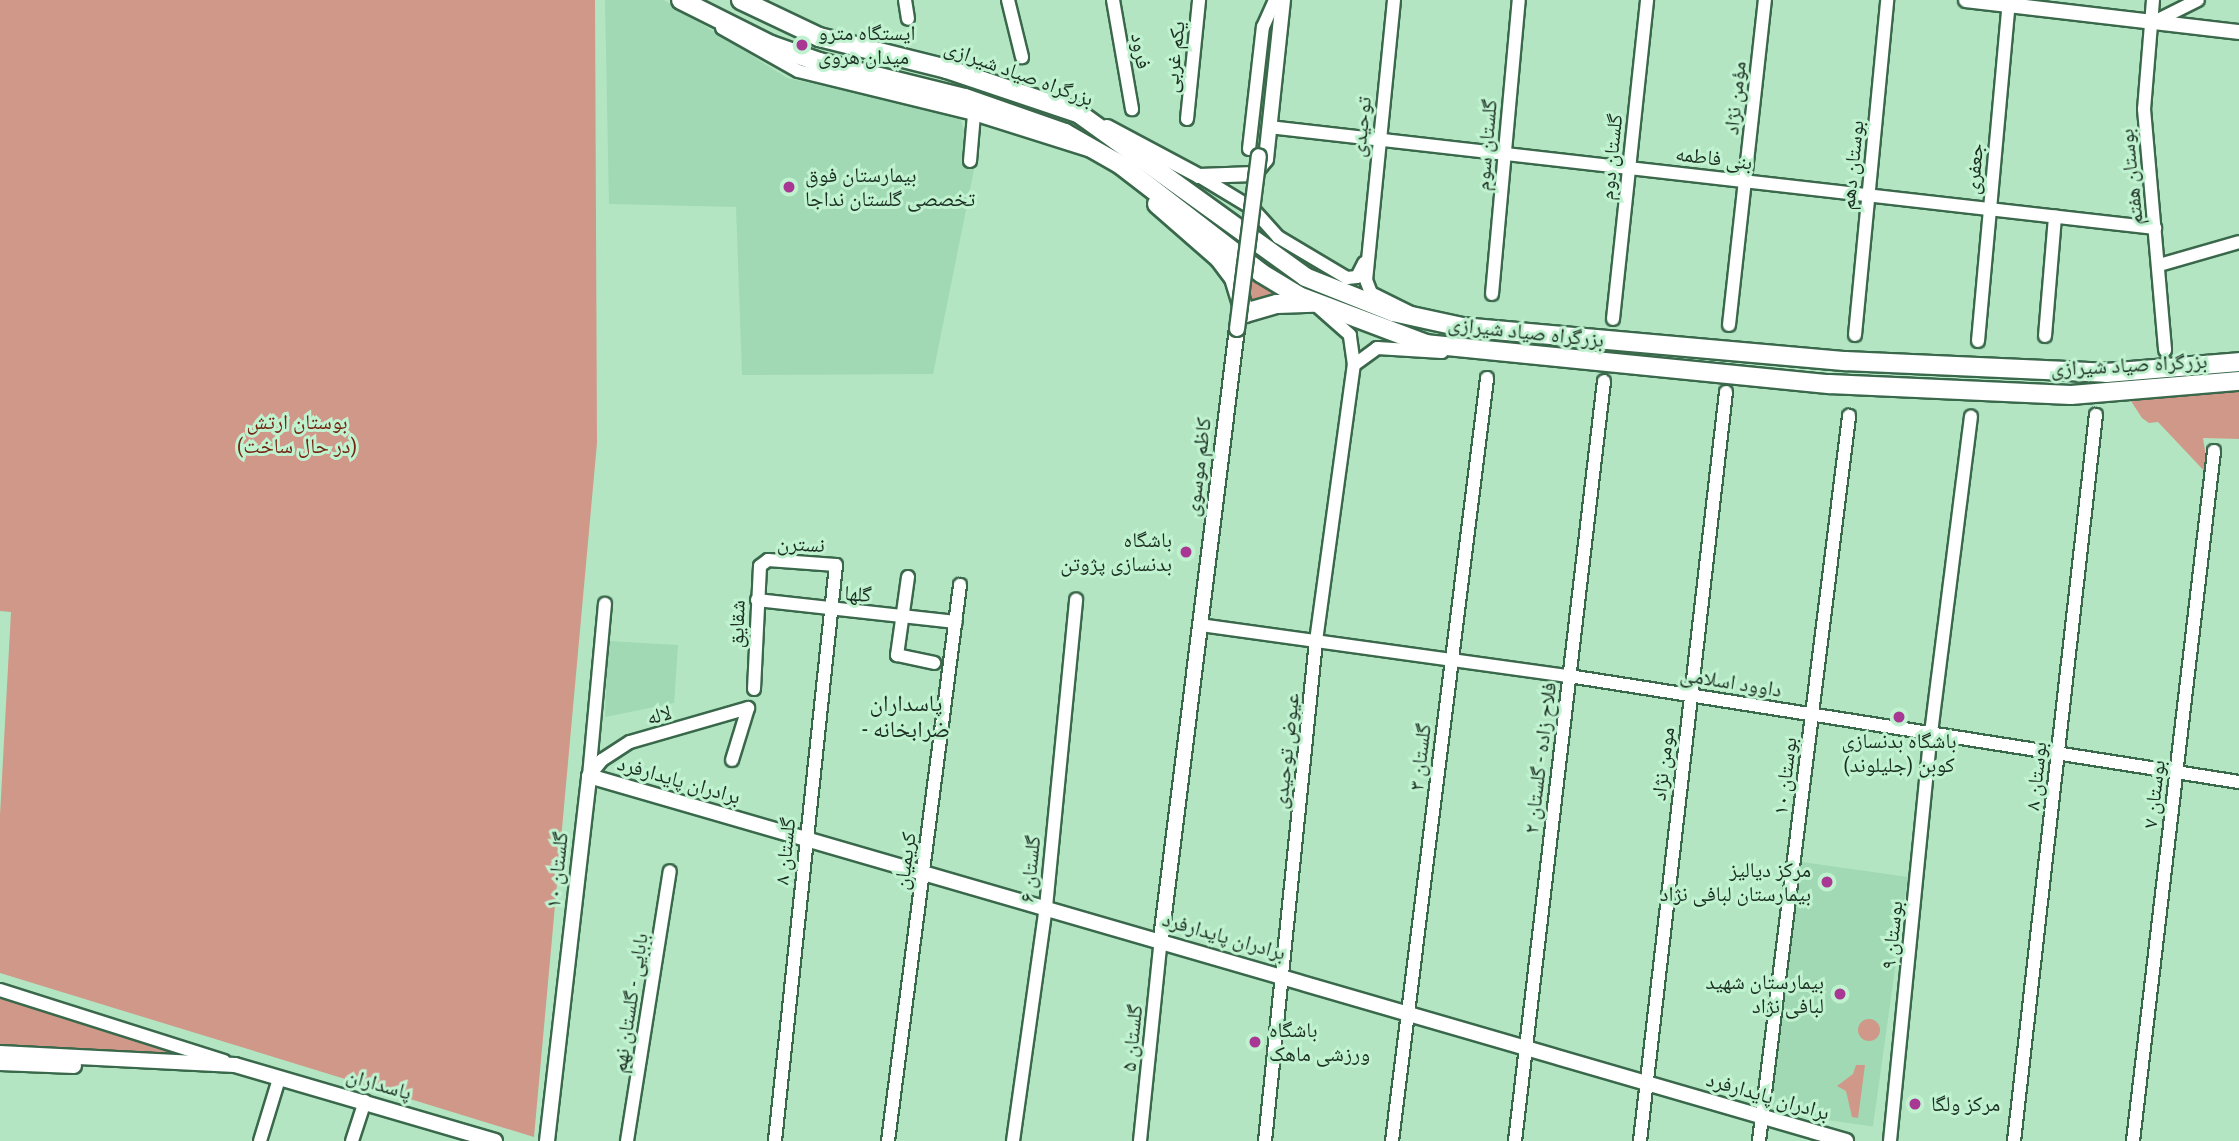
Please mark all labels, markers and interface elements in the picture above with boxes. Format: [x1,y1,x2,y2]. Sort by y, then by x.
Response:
place label: ایستگاه مترو میدان هروی [818,20,915,70]
street label: یکم غربی [1158,20,1190,94]
street label: فرود [1125,31,1157,71]
street label: بزرگراه صیاد شیرازی [941,34,1097,112]
marker: ایستگاه مترو میدان هروی [792,35,812,55]
street label: مؤمن نژاد [1719,60,1751,136]
street label: توحیدی [1345,95,1377,159]
street label: گلستان سوم [1469,98,1503,192]
street label: گلستان دوم [1594,113,1628,201]
street label: بوستان دهم [1835,119,1869,211]
street label: بوستان هفتم [2113,128,2149,226]
street label: بنی فاطمه [1674,141,1754,175]
street label: جعفری [1959,142,1989,196]
place label: بیمارستان فوق تخصصی گلستان نداجا [805,162,975,212]
marker: بیمارستان فوق تخصصی گلستان نداجا [779,177,799,197]
street label: بزرگراه صیاد شیرازی [1447,311,1605,353]
street label: بزرگراه صیاد شیرازی [2050,348,2208,382]
park label: بوستان ارتش (در حال ساخت) [237,409,357,459]
street label: کاظم موسوی [1179,416,1217,518]
place label: باشگاه بدنسازی پژوتن [1060,527,1172,577]
street label: نسترن [776,530,826,558]
marker: باشگاه بدنسازی پژوتن [1178,544,1194,560]
street label: گلها [843,580,873,608]
street label: شقایق [724,600,750,648]
street label: داوود اسلامی [1678,662,1784,702]
street label: فلاح زاده - گلستان ۲ [1518,681,1562,835]
district label: پاسداران - ضرابخانه [862,690,950,744]
street label: عیوض توحیدی [1267,692,1305,810]
street label: لاله [644,700,674,730]
marker: باشگاه بدنسازی کوبن (جلیلوند) [1891,709,1907,725]
street label: گلستان ۳ [1403,722,1437,792]
street label: مومن نژاد [1646,726,1680,802]
place label: باشگاه بدنسازی کوبن (جلیلوند) [1841,728,1957,778]
street label: بوستان ۱۰ [1768,736,1802,816]
street label: بوستان ۸ [2020,740,2052,812]
street label: برادران پایدارفرد [615,750,743,810]
street label: بوستان ۷ [2137,758,2171,830]
street label: گلستان ۸ [769,816,801,886]
street label: کریمیان [888,830,922,892]
street label: گلستان ۱۰ [540,831,574,909]
street label: گلستان ۶ [1014,834,1046,904]
place label: مرکز دیالیز بیمارستان لبافی نژاد [1660,857,1811,907]
marker: مرکز دیالیز بیمارستان لبافی نژاد [1817,872,1837,892]
street label: بوستان ۹ [1876,899,1908,971]
street label: برادران پایدارفرد [1160,906,1288,966]
street label: بابایی - گلستان نهم [607,931,653,1075]
place label: بیمارستان شهید لبافی نژاد [1705,969,1824,1019]
marker: بیمارستان شهید لبافی نژاد [1830,984,1850,1004]
street label: گلستان ۵ [1116,1003,1148,1073]
place label: باشگاه ورزشی ماهک [1269,1017,1370,1067]
marker: باشگاه ورزشی ماهک [1247,1034,1263,1050]
street label: پاسداران [343,1063,415,1105]
street label: برادران پایدارفرد [1704,1066,1832,1126]
place label: مرکز ولگا [1931,1091,2000,1117]
marker: مرکز ولگا [1905,1094,1925,1114]

